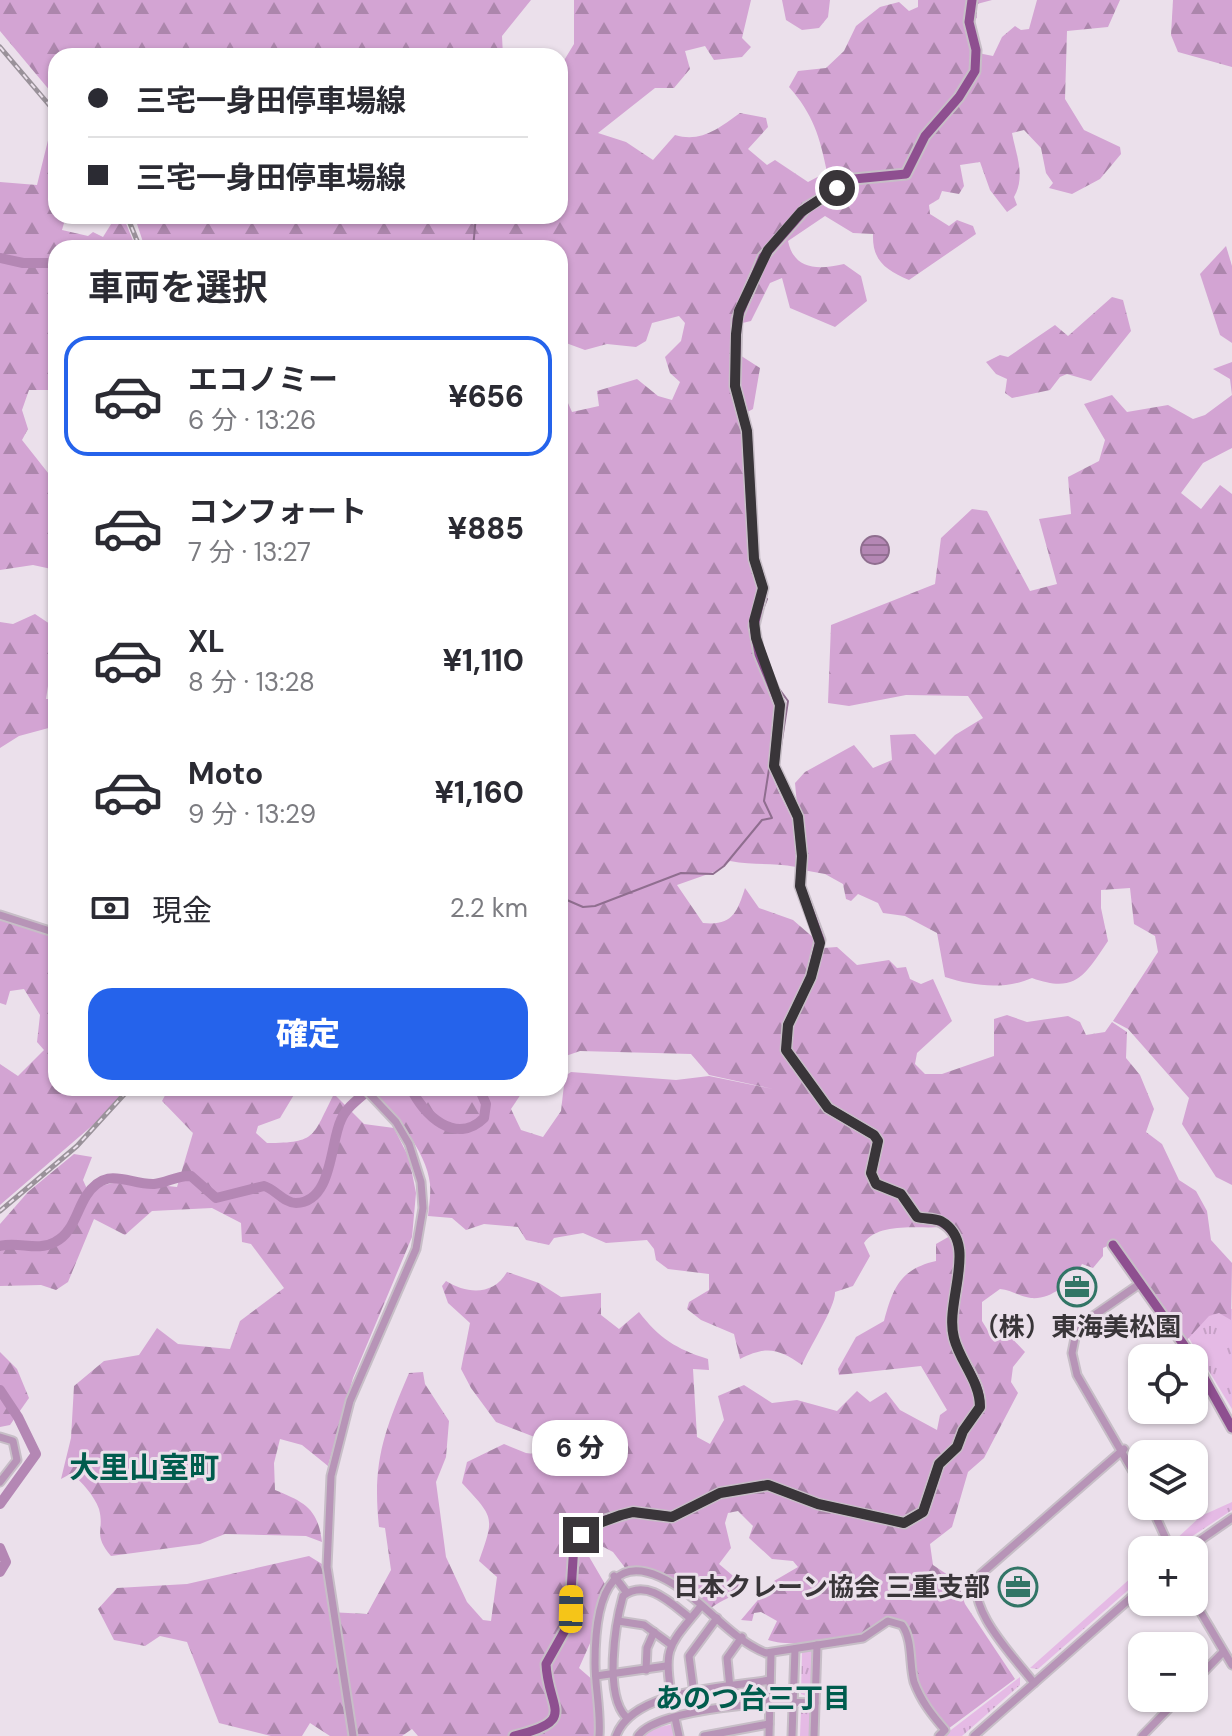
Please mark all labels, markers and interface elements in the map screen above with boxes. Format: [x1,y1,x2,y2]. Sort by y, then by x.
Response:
text: 三宅一身田停車場線 [136,81,406,120]
text: 三宅一身田停車場線 [136,158,406,197]
route start [819,170,855,206]
text: 車両を選択 [88,264,268,311]
icon: car [92,360,164,432]
text: エコノミー [188,360,338,399]
text: ¥656 [448,377,524,416]
text: 6 分 · 13:26 [188,403,316,437]
icon: car [92,492,164,564]
text: コンフォート [188,492,367,531]
text: ¥885 [448,509,524,548]
text: 7 分 · 13:27 [188,535,311,569]
text: XL [188,622,225,661]
icon: car [92,624,164,696]
text: ¥1,110 [442,641,524,680]
text: 8 分 · 13:28 [188,665,315,699]
text: Moto [188,754,263,793]
icon: car [92,756,164,828]
text: ¥1,160 [434,773,524,812]
text: 9 分 · 13:29 [188,797,316,831]
icon: cash [88,886,132,930]
text: 現金 [152,891,212,930]
text: 2.2 km [450,891,528,925]
button: 確定 [88,988,528,1080]
office icon: （株）東海美松園 [1056,1266,1098,1308]
place label: （株）東海美松園 [973,1310,1181,1344]
map controls [1128,1344,1208,1712]
button: locate [1128,1344,1208,1424]
callout: 6 分 [533,1419,629,1475]
text: 6 分 [556,1431,604,1465]
button: layers [1128,1440,1208,1520]
district label: 大里山室町 [69,1448,219,1487]
route end [563,1517,599,1553]
button: + [1128,1536,1208,1616]
office icon: 日本クレーン協会 三重支部 [997,1566,1039,1608]
place label: 日本クレーン協会 三重支部 [673,1570,990,1604]
car [559,1585,583,1633]
button: − [1128,1632,1208,1712]
district label: あのつ台三丁目 [655,1680,851,1717]

